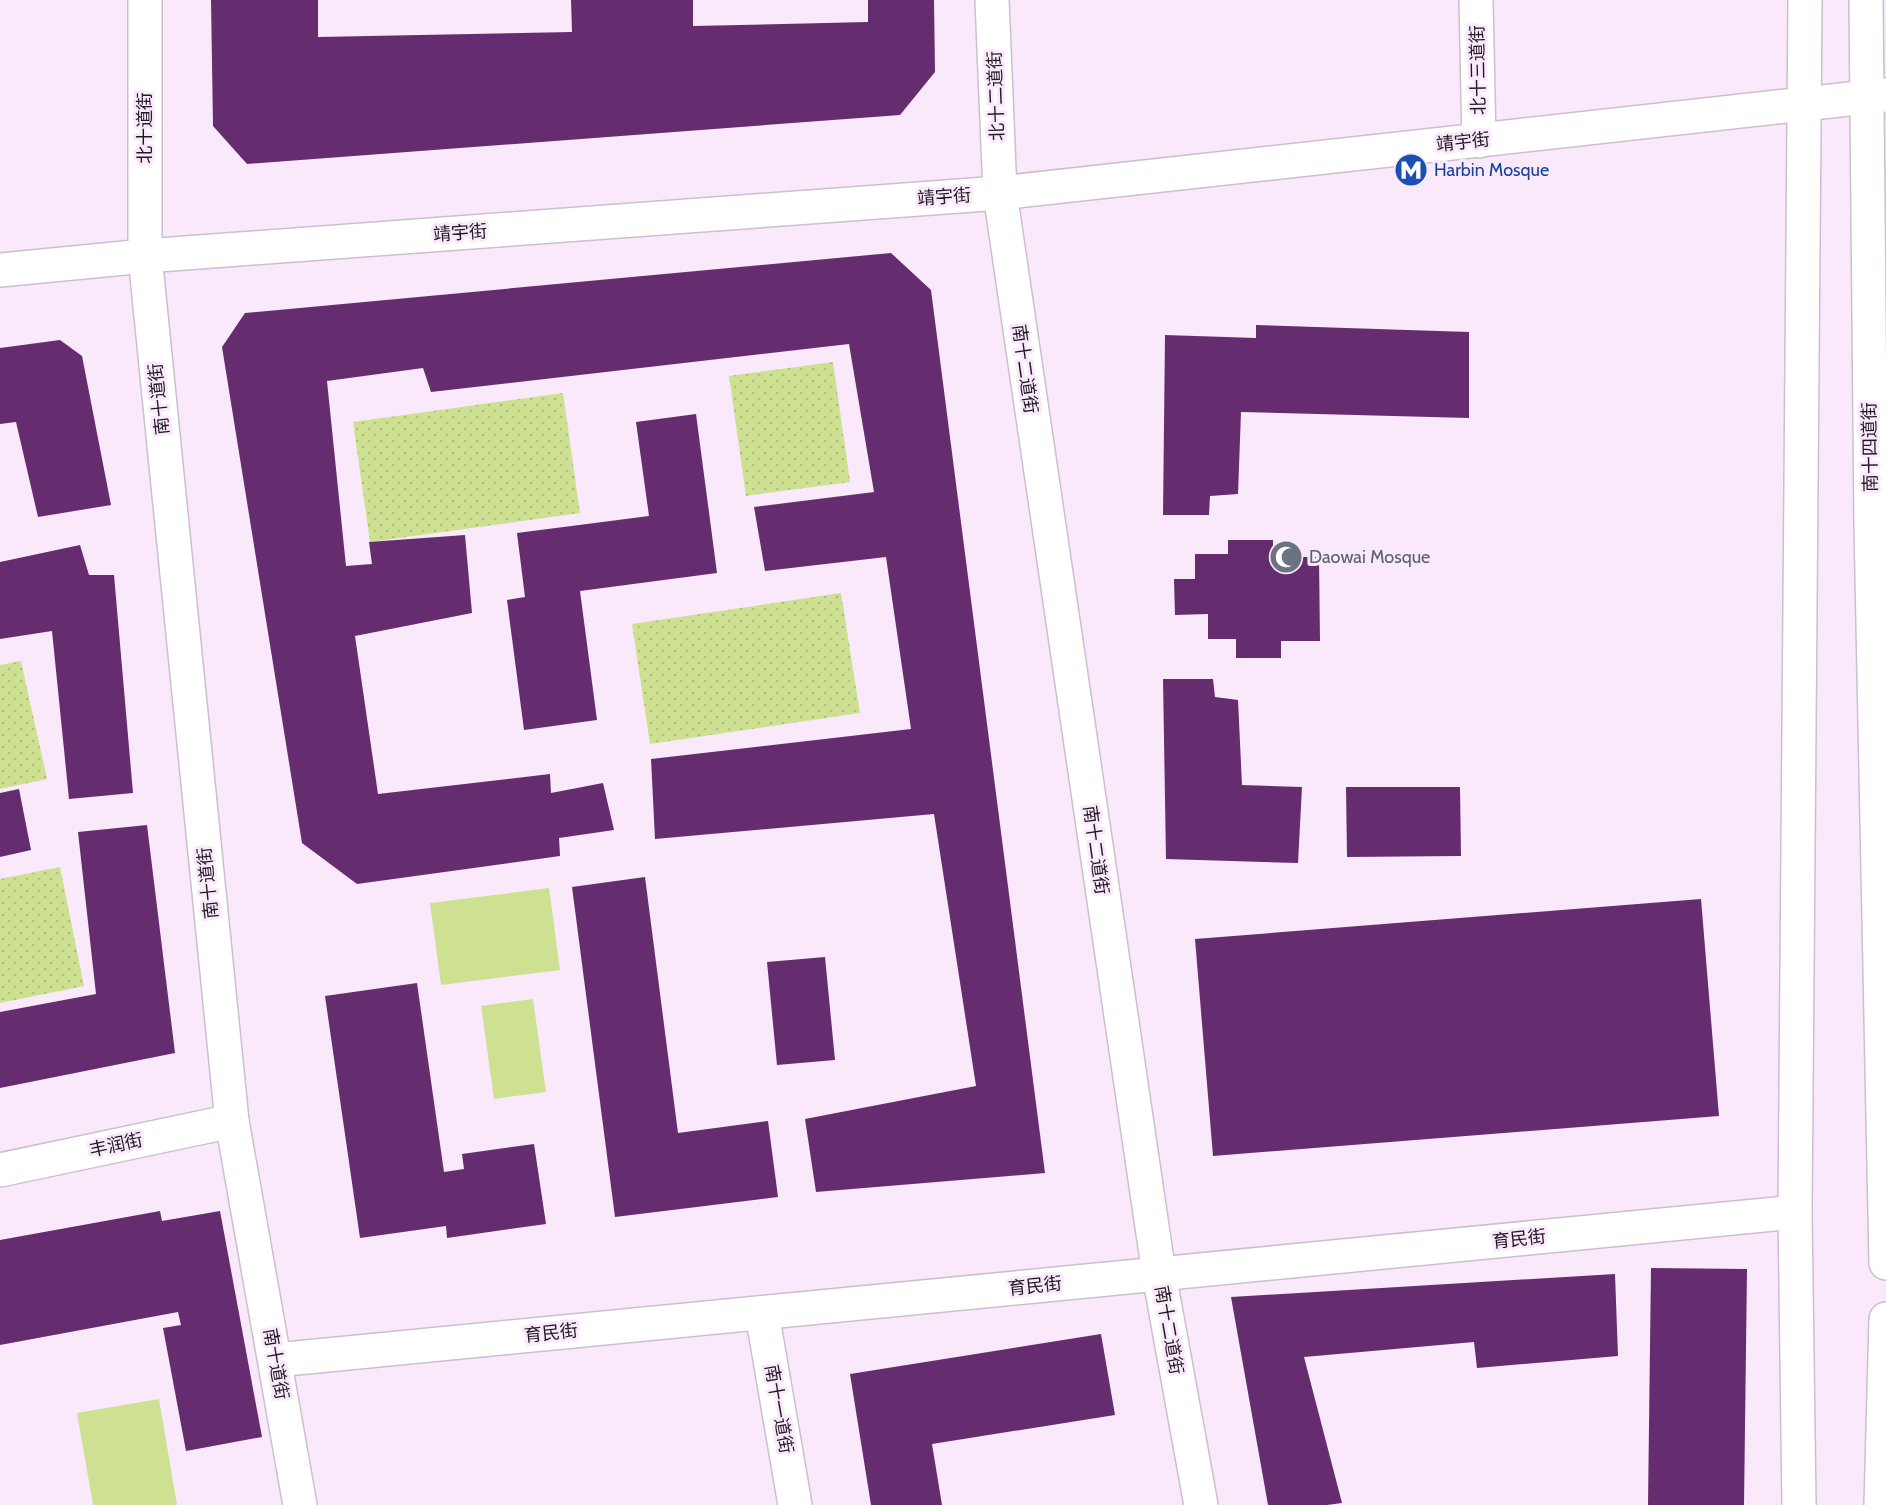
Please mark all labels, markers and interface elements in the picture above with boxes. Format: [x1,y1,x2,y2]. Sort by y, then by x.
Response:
street label: 北十三道街 [1466,25,1490,115]
street label: 北十二道街 [983,51,1009,141]
street label: 北十道街 [134,92,156,164]
street label: 靖宇街 [1435,128,1491,156]
metro station icon: Harbin Mosque [1393,152,1429,188]
place label: Harbin Mosque [1434,159,1549,181]
street label: 靖宇街 [916,184,972,210]
street label: 靖宇街 [432,220,488,246]
street label: 南十二道街 [1008,323,1042,415]
street label: 南十道街 [144,362,174,436]
street label: 南十四道街 [1858,402,1882,492]
mosque icon: Daowai Mosque [1268,539,1304,575]
place label: Daowai Mosque [1309,546,1430,568]
street label: 南十二道街 [1079,804,1113,896]
street label: 南十道街 [193,846,223,920]
street label: 丰润街 [87,1129,145,1161]
street label: 育民街 [1491,1225,1547,1253]
street label: 育民街 [1007,1272,1063,1300]
street label: 南十二道街 [1150,1284,1188,1376]
street label: 育民街 [523,1319,579,1347]
street label: 南十道街 [259,1327,293,1401]
street label: 南十一道街 [760,1363,798,1455]

